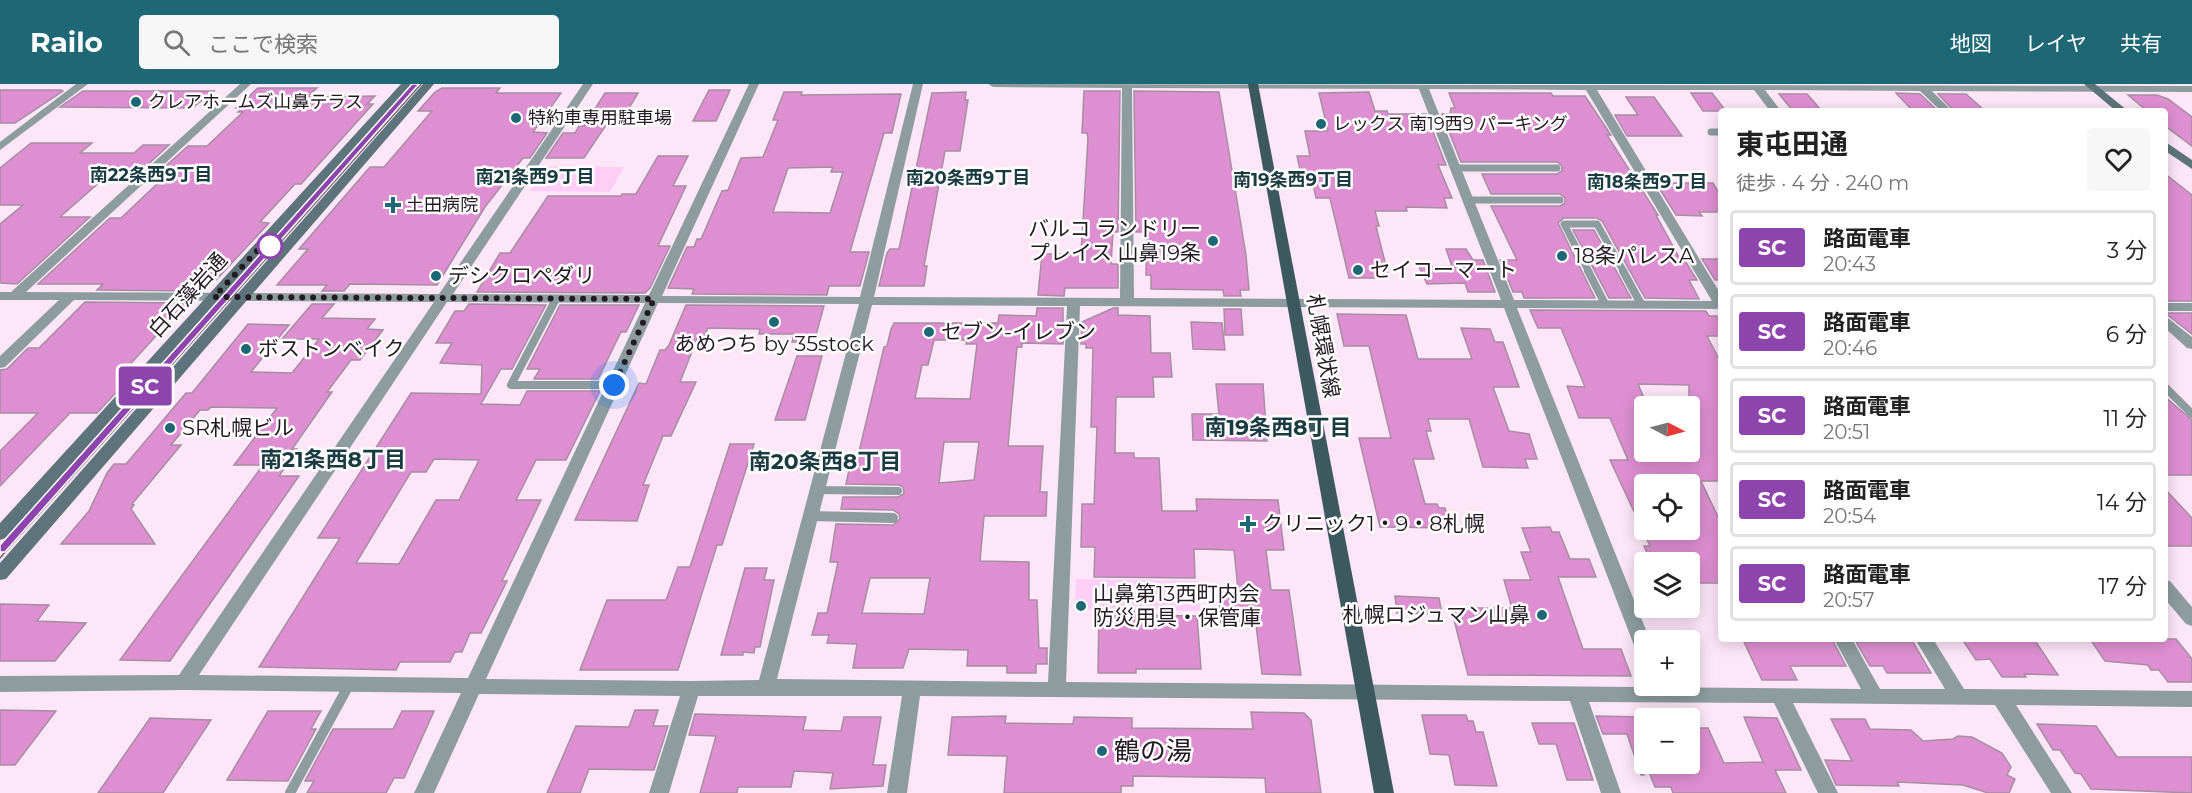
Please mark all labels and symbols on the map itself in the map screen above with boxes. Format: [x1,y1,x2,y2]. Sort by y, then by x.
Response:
place label: クレアホームズ山鼻テラス [148,91,363,113]
marker: クレアホームズ山鼻テラス [129,95,143,109]
place label: 特約車専用駐車場 [528,107,672,129]
marker: 特約車専用駐車場 [509,111,523,125]
place label: レックス 南19西9 パーキング [1333,113,1568,135]
marker: レックス 南19西9 パーキング [1314,117,1328,131]
district label: 南22条西9丁目 [90,164,212,186]
district label: 南21条西9丁目 [475,166,595,188]
district label: 南20条西9丁目 [906,167,1030,189]
district label: 南19条西9丁目 [1233,169,1353,191]
district label: 南18条西9丁目 [1587,171,1707,193]
place label: 土田病院 [406,194,478,216]
marker: 土田病院 [384,196,402,214]
place label: バルコ ランドリー プレイス 山鼻19条 [1028,216,1201,265]
unlabelled marker [257,233,283,259]
marker: バルコ ランドリー プレイス 山鼻19条 [1206,234,1220,248]
place label: 18条パレスA [1574,243,1695,268]
street label: 白石藻岩通 [143,247,232,342]
marker: 18条パレスA [1555,249,1569,263]
place label: セイコーマート [1370,257,1517,282]
place label: デシクロペダリ [448,263,595,288]
marker: セイコーマート [1351,263,1365,277]
marker: デシクロペダリ [429,269,443,283]
street label: 札幌環状線 [1302,292,1345,400]
marker: あめつち by 35stock [767,315,781,329]
place label: セブン-イレブン [941,319,1096,344]
marker: セブン-イレブン [922,325,936,339]
place label: あめつち by 35stock [674,331,874,356]
place label: ボストンベイク [258,336,405,361]
marker: ボストンベイク [239,342,253,356]
line badge: SC [118,366,172,406]
your location [599,370,629,400]
north arrow [1634,396,1700,462]
district label: 南19条西8丁目 [1204,414,1352,441]
place label: SR札幌ビル [182,415,294,440]
marker: SR札幌ビル [163,421,177,435]
district label: 南21条西8丁目 [260,446,406,473]
district label: 南20条西8丁目 [749,448,901,475]
place label: クリニック1・9・8札幌 [1262,511,1485,536]
marker: クリニック1・9・8札幌 [1239,515,1257,533]
place label: 山鼻第13西町内会 防災用具・保管庫 [1093,581,1261,630]
marker: 山鼻第13西町内会 防災用具・保管庫 [1074,599,1088,613]
place label: 札幌ロジュマン山鼻 [1342,602,1530,627]
marker: 札幌ロジュマン山鼻 [1535,608,1549,622]
place label: 鶴の湯 [1114,735,1192,767]
marker: 鶴の湯 [1095,744,1109,758]

